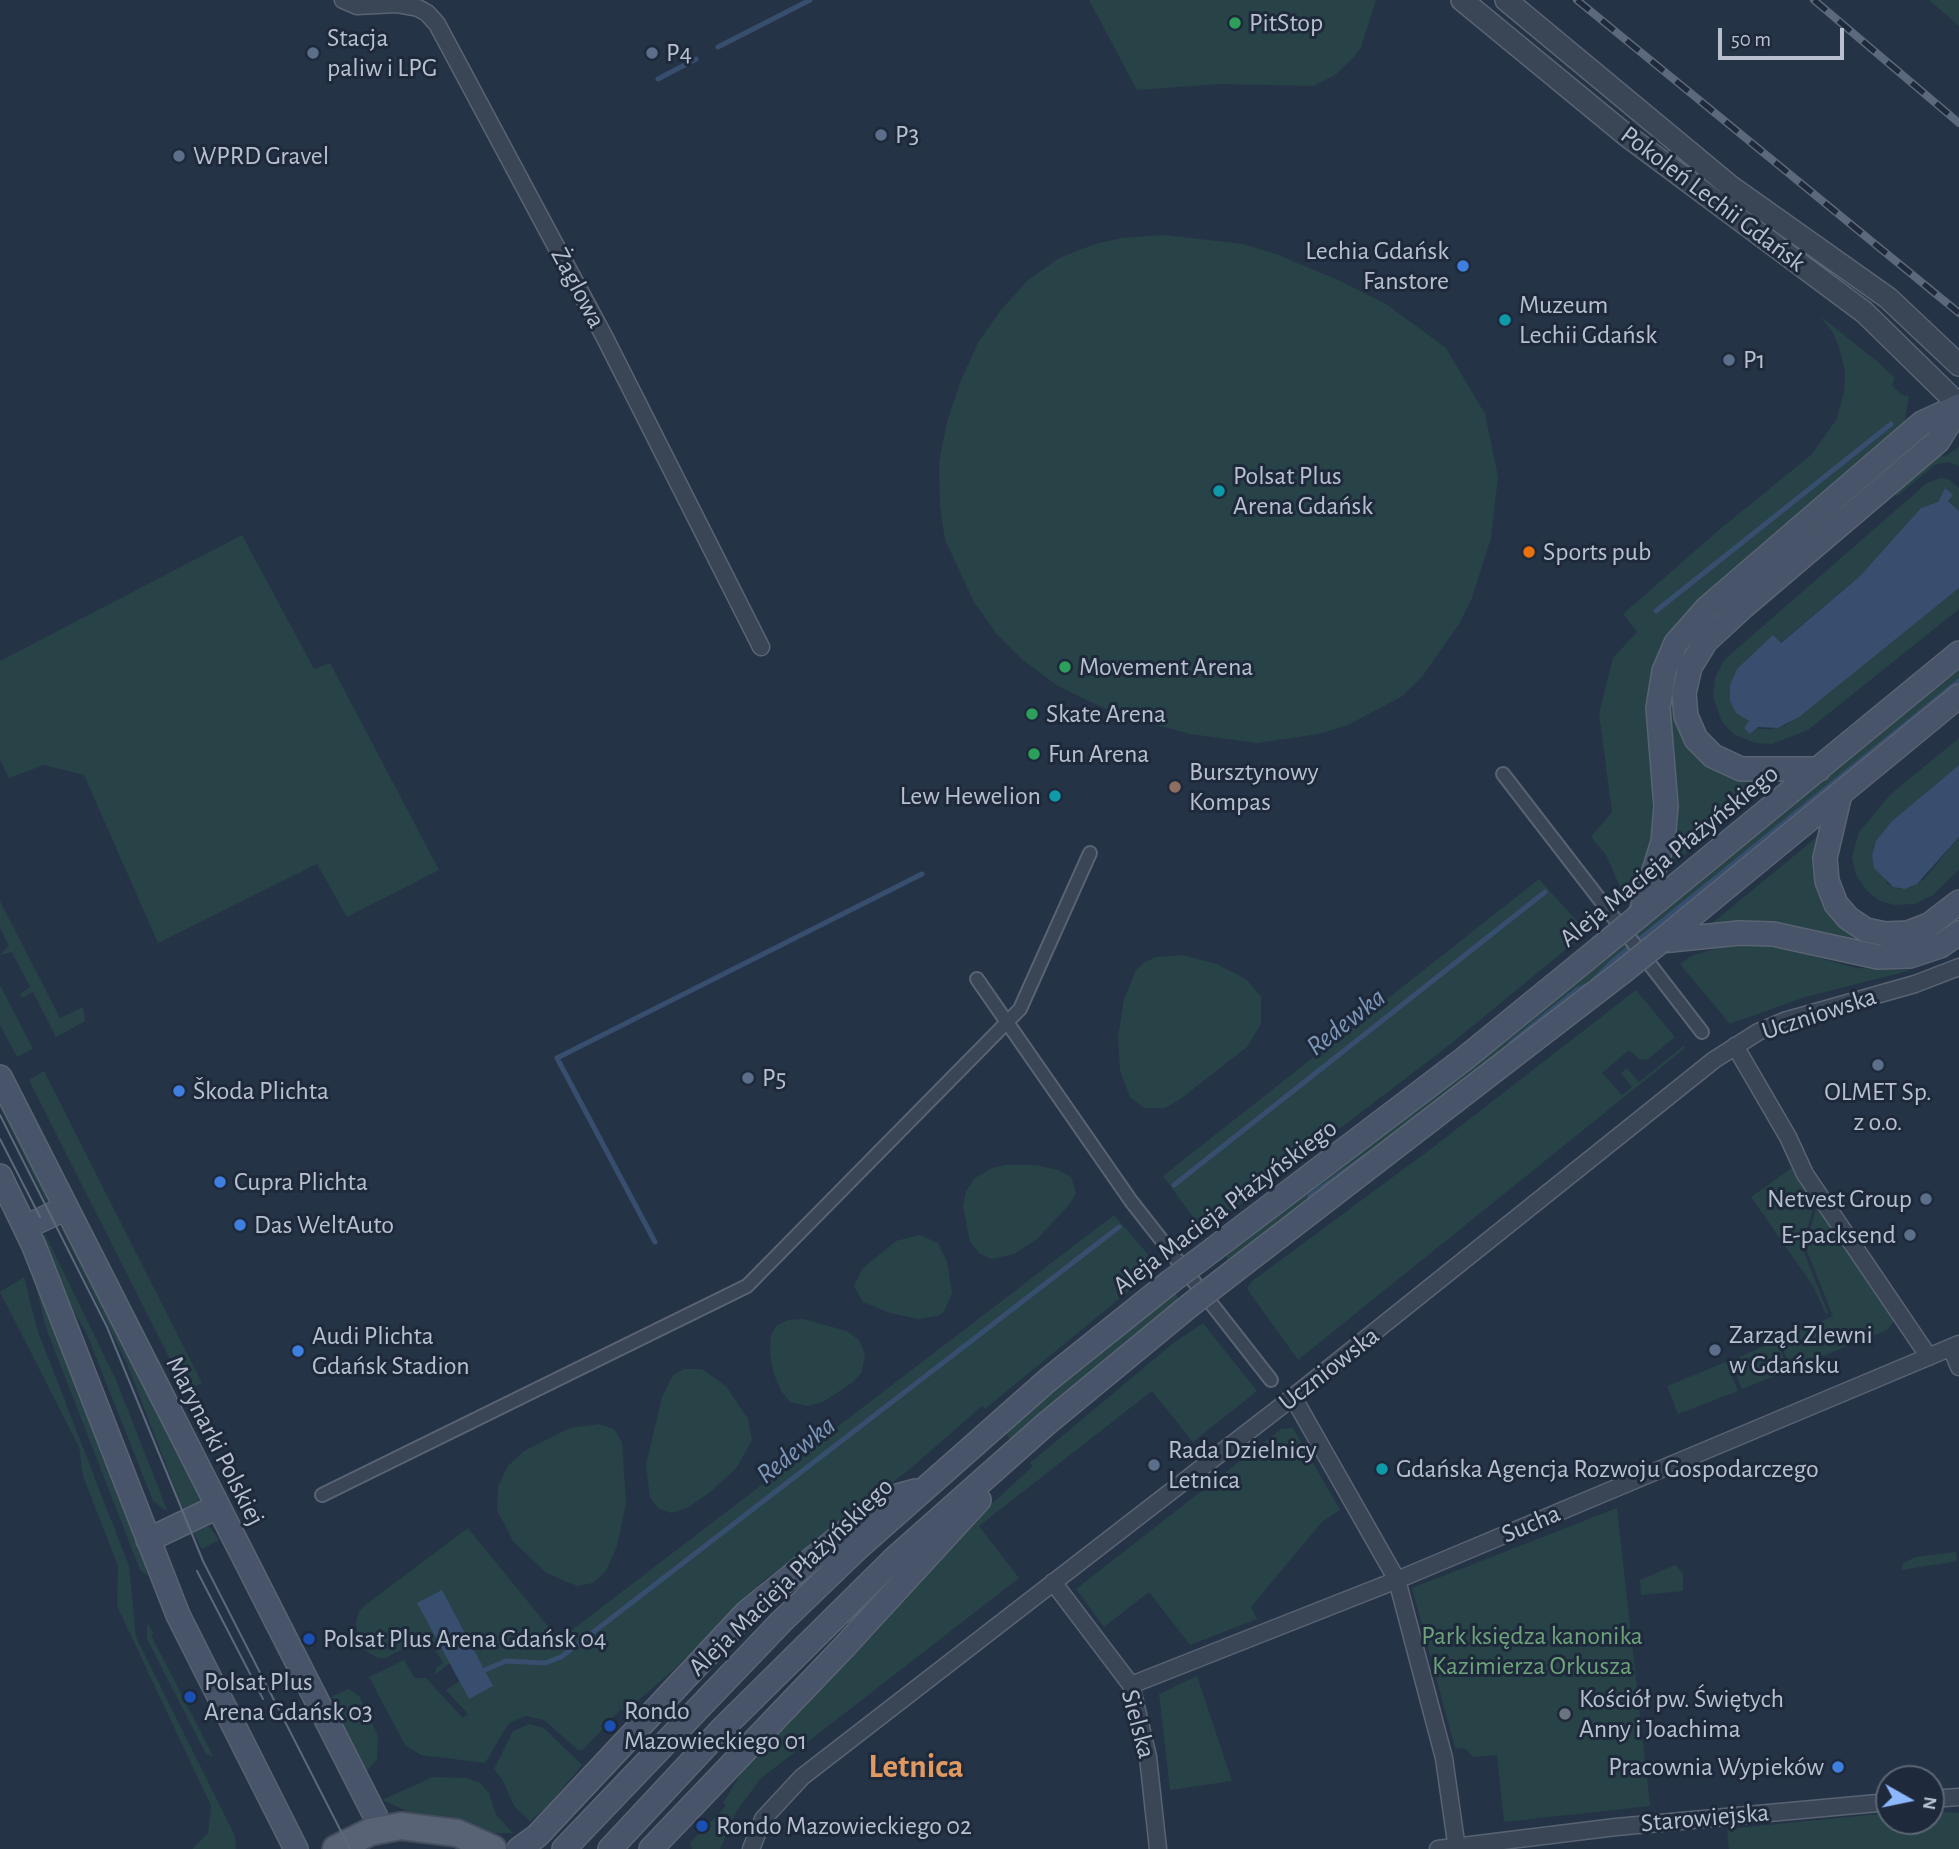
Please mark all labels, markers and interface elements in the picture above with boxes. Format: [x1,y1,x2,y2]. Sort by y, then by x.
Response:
place label: PitStop [1249,7,1323,39]
scale bar [1721,14,1847,58]
marker: PitStop [1227,15,1243,31]
place label: Stacja paliw i LPG [327,22,437,84]
text: 50 m [1731,29,1771,50]
place label: P4 [666,37,692,69]
marker: Stacja paliw i LPG [305,45,321,61]
marker: P4 [644,45,660,61]
place label: P3 [895,119,919,151]
street label: Pokoleń Lechii Gdańsk [1614,119,1812,279]
marker: P3 [873,127,889,143]
place label: WPRD Gravel [193,140,329,172]
marker: WPRD Gravel [171,148,187,164]
place label: Lechia Gdańsk Fanstore [1305,235,1449,296]
street label: Żaglowa [544,243,612,333]
marker: Lechia Gdańsk Fanstore [1455,258,1471,274]
place label: Muzeum Lechii Gdańsk [1519,289,1657,350]
marker: Muzeum Lechii Gdańsk [1497,312,1513,328]
place label: P1 [1743,344,1765,376]
marker: P1 [1721,352,1737,368]
place label: Polsat Plus Arena Gdańsk [1233,460,1373,522]
marker: Polsat Plus Arena Gdańsk [1211,483,1227,499]
place label: Sports pub [1543,536,1651,568]
marker: Sports pub [1521,544,1537,560]
place label: Movement Arena [1079,651,1253,683]
marker: Movement Arena [1057,659,1073,675]
place label: Skate Arena [1046,698,1166,730]
marker: Skate Arena [1024,706,1040,722]
place label: Fun Arena [1048,738,1149,770]
marker: Fun Arena [1026,746,1042,762]
place label: Bursztynowy Kompas [1189,756,1319,818]
street label: Aleja Macieja Płażyńskiego [1553,758,1785,954]
marker: Bursztynowy Kompas [1167,779,1183,795]
place label: Lew Hewelion [900,780,1041,812]
marker: Lew Hewelion [1047,788,1063,804]
water label: Redewka [1300,981,1392,1063]
street label: Uczniowska [1758,981,1880,1047]
marker: OLMET Sp. z o.o. [1870,1057,1886,1073]
place label: P5 [762,1062,786,1094]
marker: P5 [740,1070,756,1086]
place label: Škoda Plichta [193,1075,329,1107]
place label: OLMET Sp. z o.o. [1824,1076,1932,1138]
marker: Škoda Plichta [171,1083,187,1099]
street label: Aleja Macieja Płażyńskiego [1107,1112,1343,1302]
place label: Cupra Plichta [234,1166,368,1198]
marker: Cupra Plichta [212,1174,228,1190]
place label: Netvest Group [1767,1183,1912,1215]
marker: Netvest Group [1918,1191,1934,1207]
place label: Das WeltAuto [254,1209,394,1241]
marker: Das WeltAuto [232,1217,248,1233]
place label: E-packsend [1781,1219,1896,1251]
marker: E-packsend [1902,1227,1918,1243]
place label: Zarząd Zlewni w Gdańsku [1729,1319,1873,1380]
place label: Audi Plichta Gdańsk Stadion [312,1320,470,1382]
street label: Uczniowska [1273,1320,1385,1418]
marker: Zarząd Zlewni w Gdańsku [1707,1342,1723,1358]
marker: Audi Plichta Gdańsk Stadion [290,1343,306,1359]
street label: Marynarki Polskiej [159,1351,271,1531]
water label: Redewka [750,1409,842,1491]
place label: Rada Dzielnicy Letnica [1168,1434,1317,1496]
place label: Gdańska Agencja Rozwoju Gospodarczego [1396,1453,1819,1485]
marker: Rada Dzielnicy Letnica [1146,1457,1162,1473]
marker: Gdańska Agencja Rozwoju Gospodarczego [1374,1461,1390,1477]
street label: Aleja Macieja Płażyńskiego [682,1471,900,1683]
street label: Sucha [1497,1498,1565,1550]
park label: Park księdza kanonika Kazimierza Orkusza [1421,1620,1643,1682]
place label: Polsat Plus Arena Gdańsk 04 [323,1623,607,1655]
marker: Polsat Plus Arena Gdańsk 04 [301,1631,317,1647]
place label: Polsat Plus Arena Gdańsk 03 [204,1666,373,1728]
place label: Kościół pw. Świętych Anny i Joachima [1579,1683,1784,1744]
street label: Sielska [1114,1686,1162,1762]
marker: Polsat Plus Arena Gdańsk 03 [182,1689,198,1705]
place label: Rondo Mazowieckiego 01 [624,1695,807,1756]
marker: Kościół pw. Świętych Anny i Joachima [1557,1706,1573,1722]
marker: Rondo Mazowieckiego 01 [602,1718,618,1734]
district label: Letnica [868,1747,964,1787]
place label: Pracownia Wypieków [1608,1751,1824,1783]
marker: Pracownia Wypieków [1830,1759,1846,1775]
north arrow [1875,1765,1945,1835]
text: N [1919,1795,1940,1811]
street label: Starowiejska [1640,1797,1770,1839]
place label: Rondo Mazowieckiego 02 [716,1810,972,1842]
marker: Rondo Mazowieckiego 02 [694,1818,710,1834]

